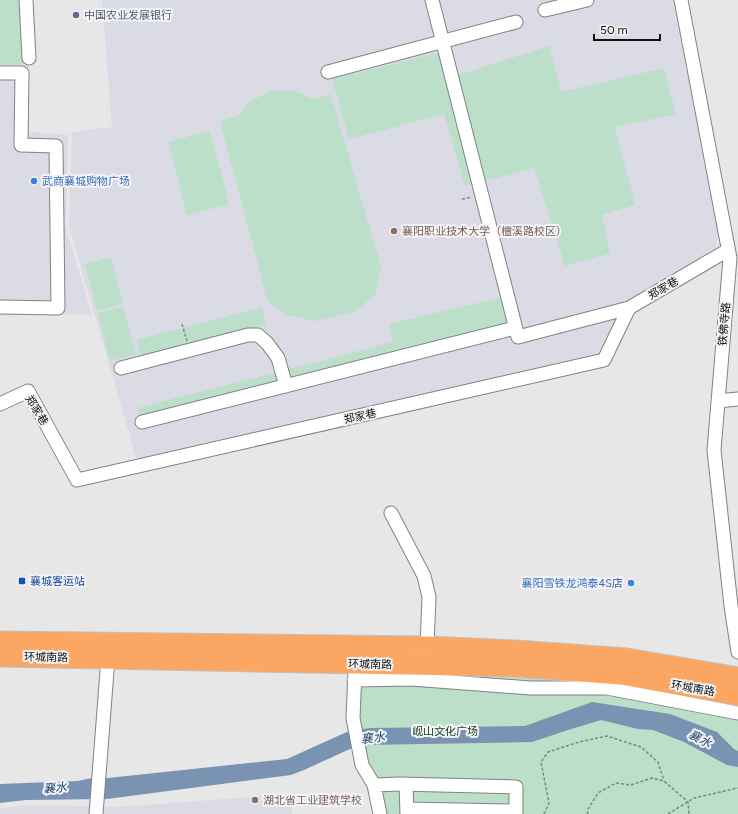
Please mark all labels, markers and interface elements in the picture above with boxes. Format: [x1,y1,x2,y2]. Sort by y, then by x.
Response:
place label: 中国农业发展银行 [84,9,172,22]
marker: 中国农业发展银行 [71,10,81,20]
scale bar [594,16,660,42]
text: 50 m [600,23,628,37]
place label: 武商襄城购物广场 [42,175,130,188]
marker: 武商襄城购物广场 [29,176,39,186]
place label: 襄阳职业技术大学（檀溪路校区） [402,225,567,238]
marker: 襄阳职业技术大学（檀溪路校区） [389,226,399,236]
street label: 郑家巷 [646,275,681,302]
street label: 铁佛寺路 [716,302,733,347]
street label: 郑家巷 [23,393,51,428]
street label: 郑家巷 [343,406,378,427]
place label: 襄城客运站 [30,575,85,588]
marker: 襄城客运站 [17,576,27,586]
place label: 襄阳雪铁龙鸿泰4S店 [521,577,623,590]
marker: 襄阳雪铁龙鸿泰4S店 [626,578,636,588]
street label: 环城南路 [24,651,68,664]
street label: 环城南路 [348,658,392,671]
street label: 环城南路 [670,678,716,699]
park label: 岘山文化广场 [412,725,478,738]
water label: 襄水 [686,727,715,751]
water label: 襄水 [360,729,387,746]
water label: 襄水 [42,780,69,796]
place label: 湖北省工业建筑学校 [263,794,362,807]
marker: 湖北省工业建筑学校 [250,795,260,805]

